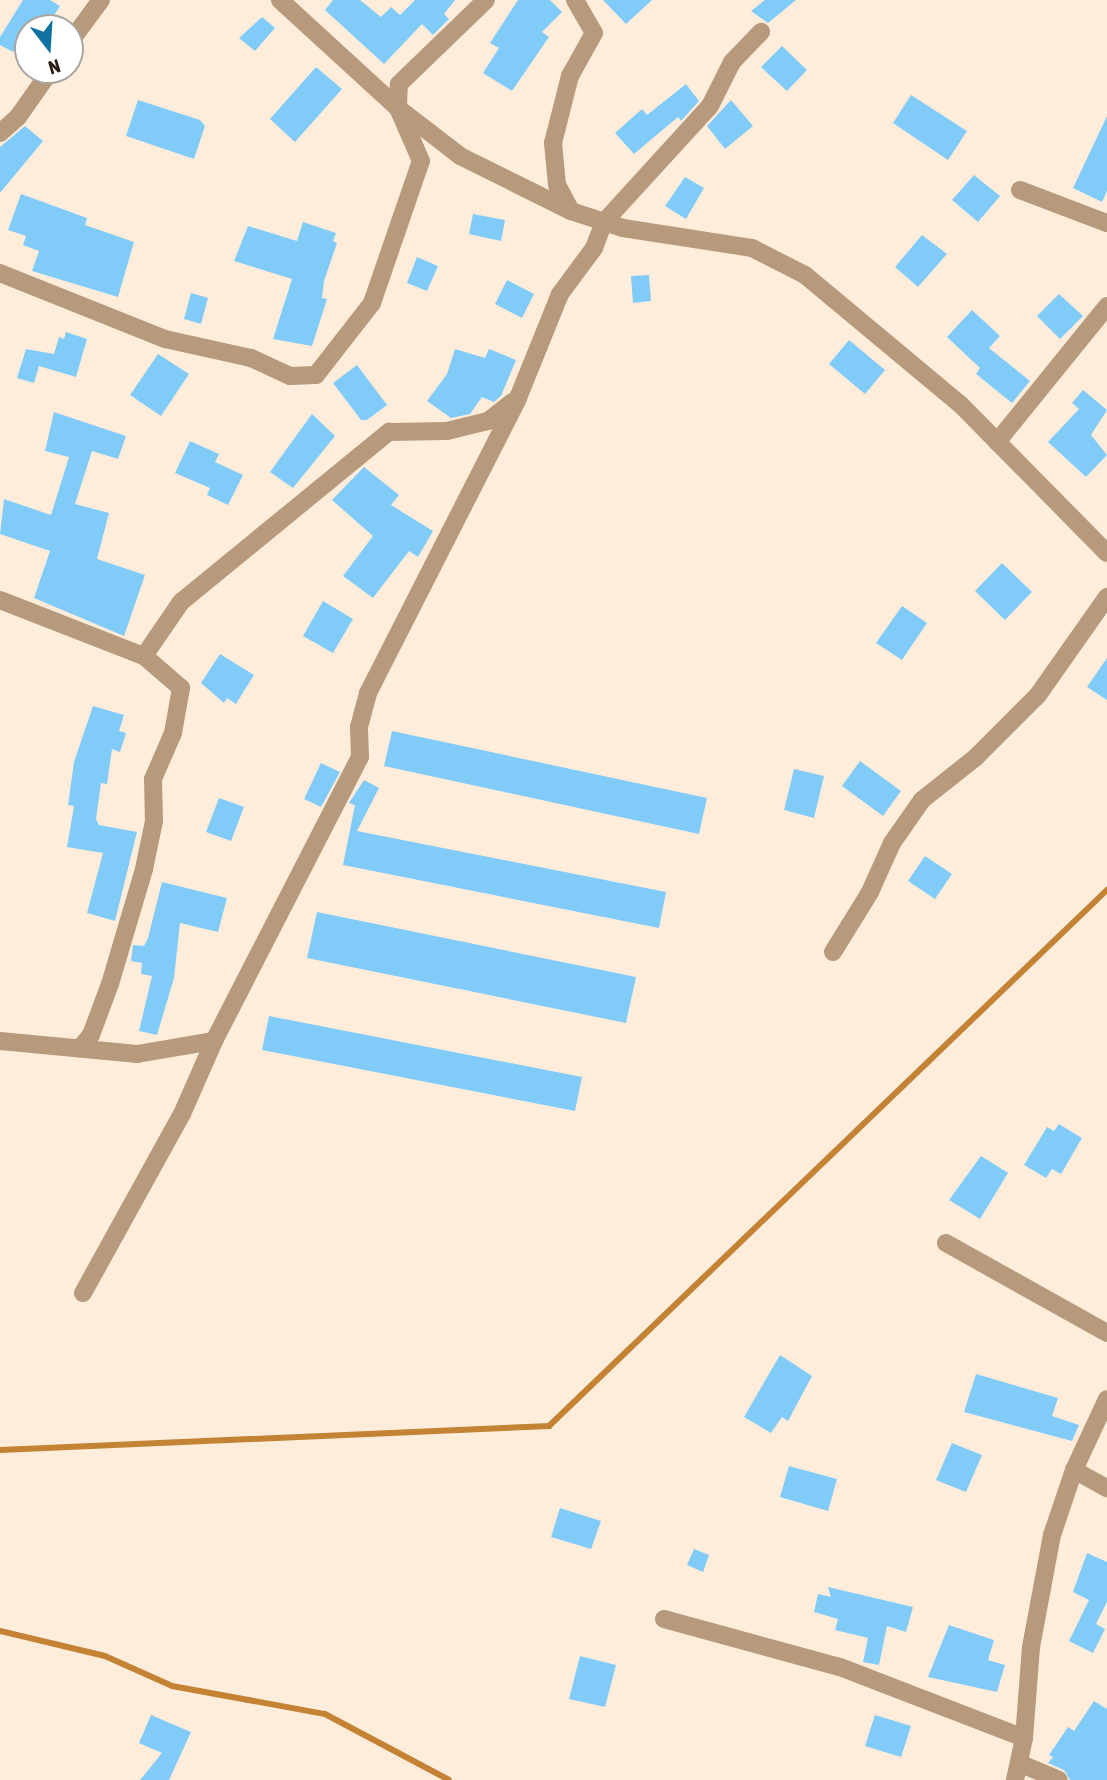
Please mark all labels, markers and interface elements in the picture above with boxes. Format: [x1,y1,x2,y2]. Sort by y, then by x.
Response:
north arrow [14,14,84,84]
text: N [46,55,63,79]

